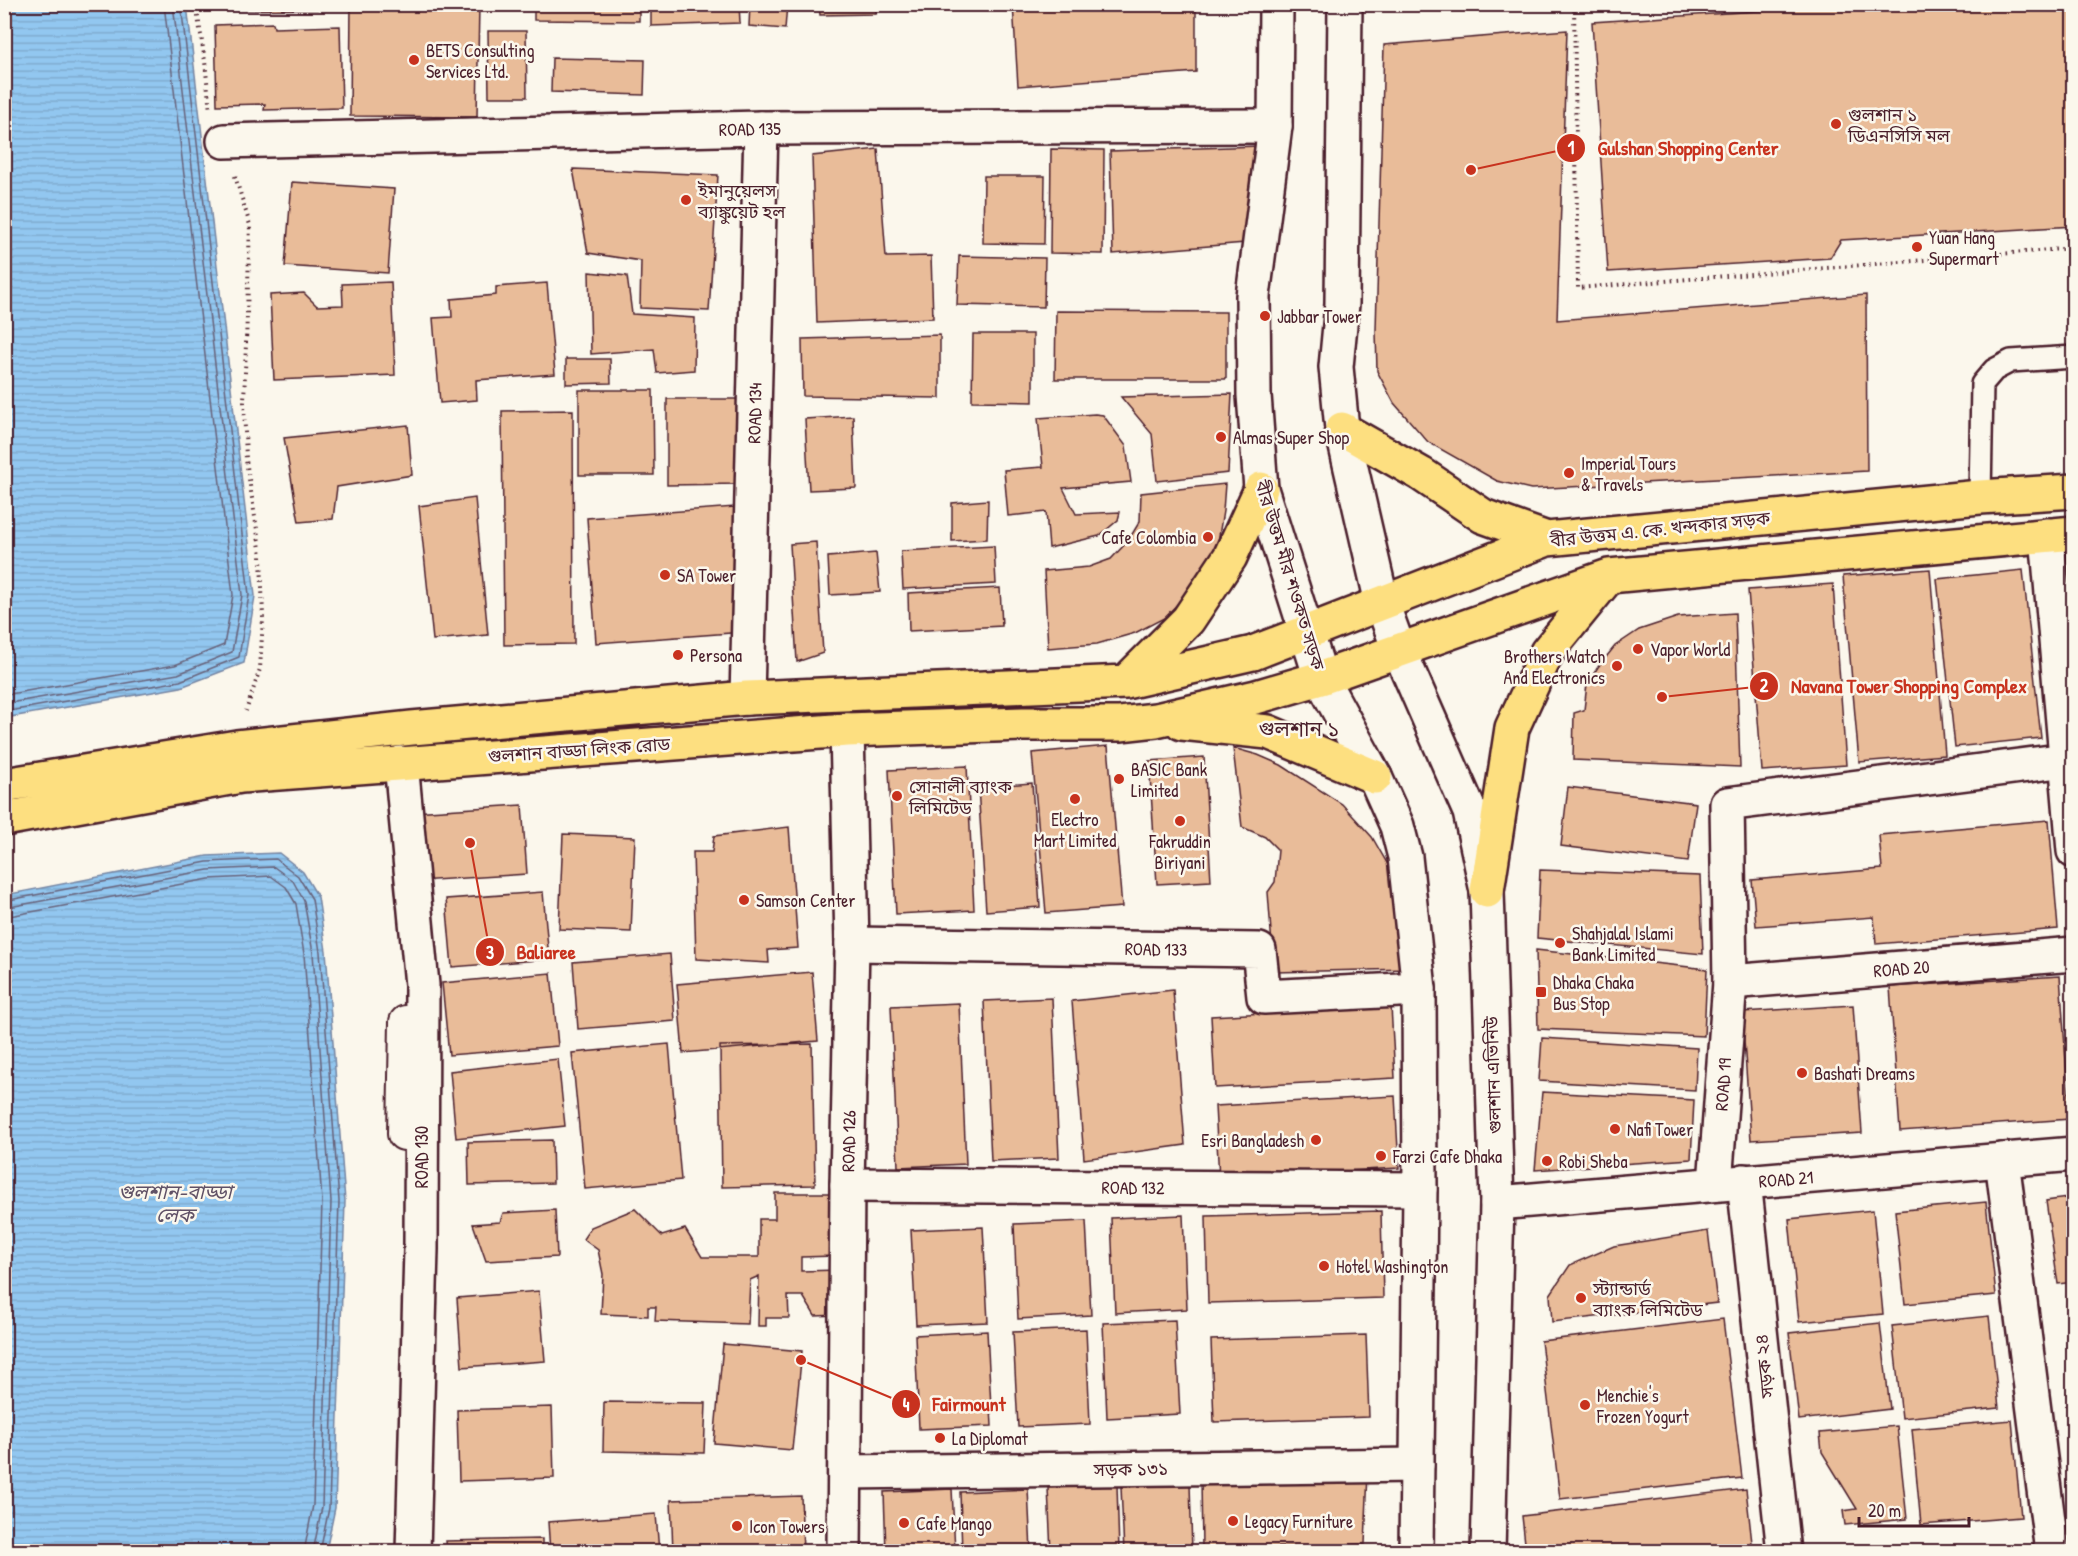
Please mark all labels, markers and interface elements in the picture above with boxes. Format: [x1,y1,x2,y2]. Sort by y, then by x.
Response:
place label: BETS Consulting Services Ltd. [426,38,534,84]
marker: BETS Consulting Services Ltd. [407,53,421,67]
place label: গুলশান ১ ডিএনসিসি মল [1847,102,1951,148]
street label: ROAD 135 [719,115,781,142]
marker: গুলশান ১ ডিএনসিসি মল [1829,117,1843,131]
callout: Gulshan Shopping Center [1556,129,1791,167]
text: Gulshan Shopping Center [1598,134,1779,162]
text: 1 [1568,135,1575,160]
place label: ইমানুয়েলস ব্যাঙ্কুয়েট হল [697,178,786,224]
marker: ইমানুয়েলস ব্যাঙ্কুয়েট হল [679,193,693,207]
place label: Yuan Hang Supermart [1929,225,1999,271]
marker: Yuan Hang Supermart [1910,240,1924,254]
place label: Jabbar Tower [1277,304,1362,329]
marker: Jabbar Tower [1258,309,1272,323]
street label: ROAD 134 [741,382,767,444]
place label: Almas Super Shop [1233,425,1349,450]
marker: Almas Super Shop [1214,430,1228,444]
place label: Imperial Tours & Travels [1581,451,1676,497]
marker: Imperial Tours & Travels [1562,466,1576,480]
street label: বীর উত্তম মীর শওকত সড়ক [1249,476,1331,673]
street label: বীর উত্তম এ. কে. খন্দকার সড়ক [1548,505,1772,553]
place label: Cafe Colombia [1101,525,1196,550]
marker: Cafe Colombia [1201,530,1215,544]
place label: SA Tower [677,563,736,588]
marker: SA Tower [658,568,672,582]
place label: Vapor World [1650,637,1730,662]
marker: Vapor World [1631,642,1645,656]
place label: Persona [690,643,742,668]
place label: Brothers Watch And Electronics [1504,644,1605,690]
marker: Persona [671,648,685,662]
marker: Brothers Watch And Electronics [1610,659,1624,673]
callout: Navana Tower Shopping Complex [1749,667,2039,705]
text: Navana Tower Shopping Complex [1791,672,2027,700]
text: 2 [1760,673,1769,698]
district label: গুলশান ১ [1258,714,1340,743]
street label: গুলশান বাড্ডা লিংক রোড [487,731,671,769]
place label: BASIC Bank Limited [1131,757,1208,803]
marker: BASIC Bank Limited [1112,772,1126,786]
place label: সোনালী ব্যাংক লিমিটেড [908,774,1012,820]
marker: সোনালী ব্যাংক লিমিটেড [890,789,904,803]
marker: Electro Mart Limited [1068,792,1082,806]
place label: Electro Mart Limited [1034,807,1116,853]
marker: Fakruddin Biriyani [1173,814,1187,828]
place label: Fakruddin Biriyani [1148,829,1211,875]
place label: Samson Center [756,888,856,913]
marker: Samson Center [737,893,751,907]
place label: Shahjalal Islami Bank Limited [1572,921,1674,967]
callout: Baliaree [475,933,588,971]
street label: ROAD 133 [1125,936,1187,961]
marker: Shahjalal Islami Bank Limited [1553,936,1567,950]
text: Baliaree [516,938,576,965]
text: 3 [486,940,494,965]
street label: ROAD 20 [1872,953,1930,983]
place label: Dhaka Chaka Bus Stop [1553,970,1634,1016]
marker: Dhaka Chaka Bus Stop [1534,985,1548,999]
street label: গুলশান এভিনিউ [1478,1016,1508,1134]
street label: ROAD 19 [1708,1057,1737,1112]
place label: Bashati Dreams [1814,1061,1915,1086]
marker: Bashati Dreams [1795,1066,1809,1080]
street label: ROAD 126 [835,1110,861,1172]
place label: Nafi Tower [1627,1117,1693,1142]
marker: Nafi Tower [1608,1122,1622,1136]
street label: ROAD 130 [409,1126,434,1188]
place label: Esri Bangladesh [1201,1128,1304,1153]
marker: Esri Bangladesh [1309,1133,1323,1147]
place label: Farzi Cafe Dhaka [1392,1144,1502,1169]
marker: Farzi Cafe Dhaka [1374,1149,1388,1163]
place label: Robi Sheba [1559,1149,1627,1174]
marker: Robi Sheba [1540,1154,1554,1168]
street label: ROAD 21 [1758,1164,1814,1193]
street label: ROAD 132 [1102,1174,1165,1200]
water label: গুলশান-বাড্ডা লেক [118,1178,236,1228]
place label: Hotel Washington [1336,1254,1448,1279]
marker: Hotel Washington [1317,1259,1331,1273]
place label: স্ট্যান্ডার্ড ব্যাংক লিমিটেড [1592,1276,1703,1322]
marker: স্ট্যান্ডার্ড ব্যাংক লিমিটেড [1574,1291,1588,1305]
street label: সড়ক ২৪ [1748,1333,1780,1400]
place label: Menchie's Frozen Yogurt [1596,1383,1689,1429]
callout: Fairmount [891,1385,1018,1423]
text: Fairmount [931,1390,1007,1417]
text: 4 [903,1392,910,1417]
marker: Menchie's Frozen Yogurt [1578,1398,1592,1412]
place label: La Diplomat [952,1426,1029,1451]
marker: La Diplomat [933,1431,947,1445]
street label: সড়ক ১৩১ [1092,1456,1169,1482]
scale bar [1859,1490,1968,1528]
text: 20 m [1868,1498,1901,1523]
place label: Legacy Furniture [1245,1509,1353,1534]
place label: Cafe Mango [916,1511,992,1536]
place label: Icon Towers [749,1514,825,1539]
marker: Legacy Furniture [1226,1514,1240,1528]
marker: Cafe Mango [897,1516,911,1530]
marker: Icon Towers [730,1519,744,1533]

